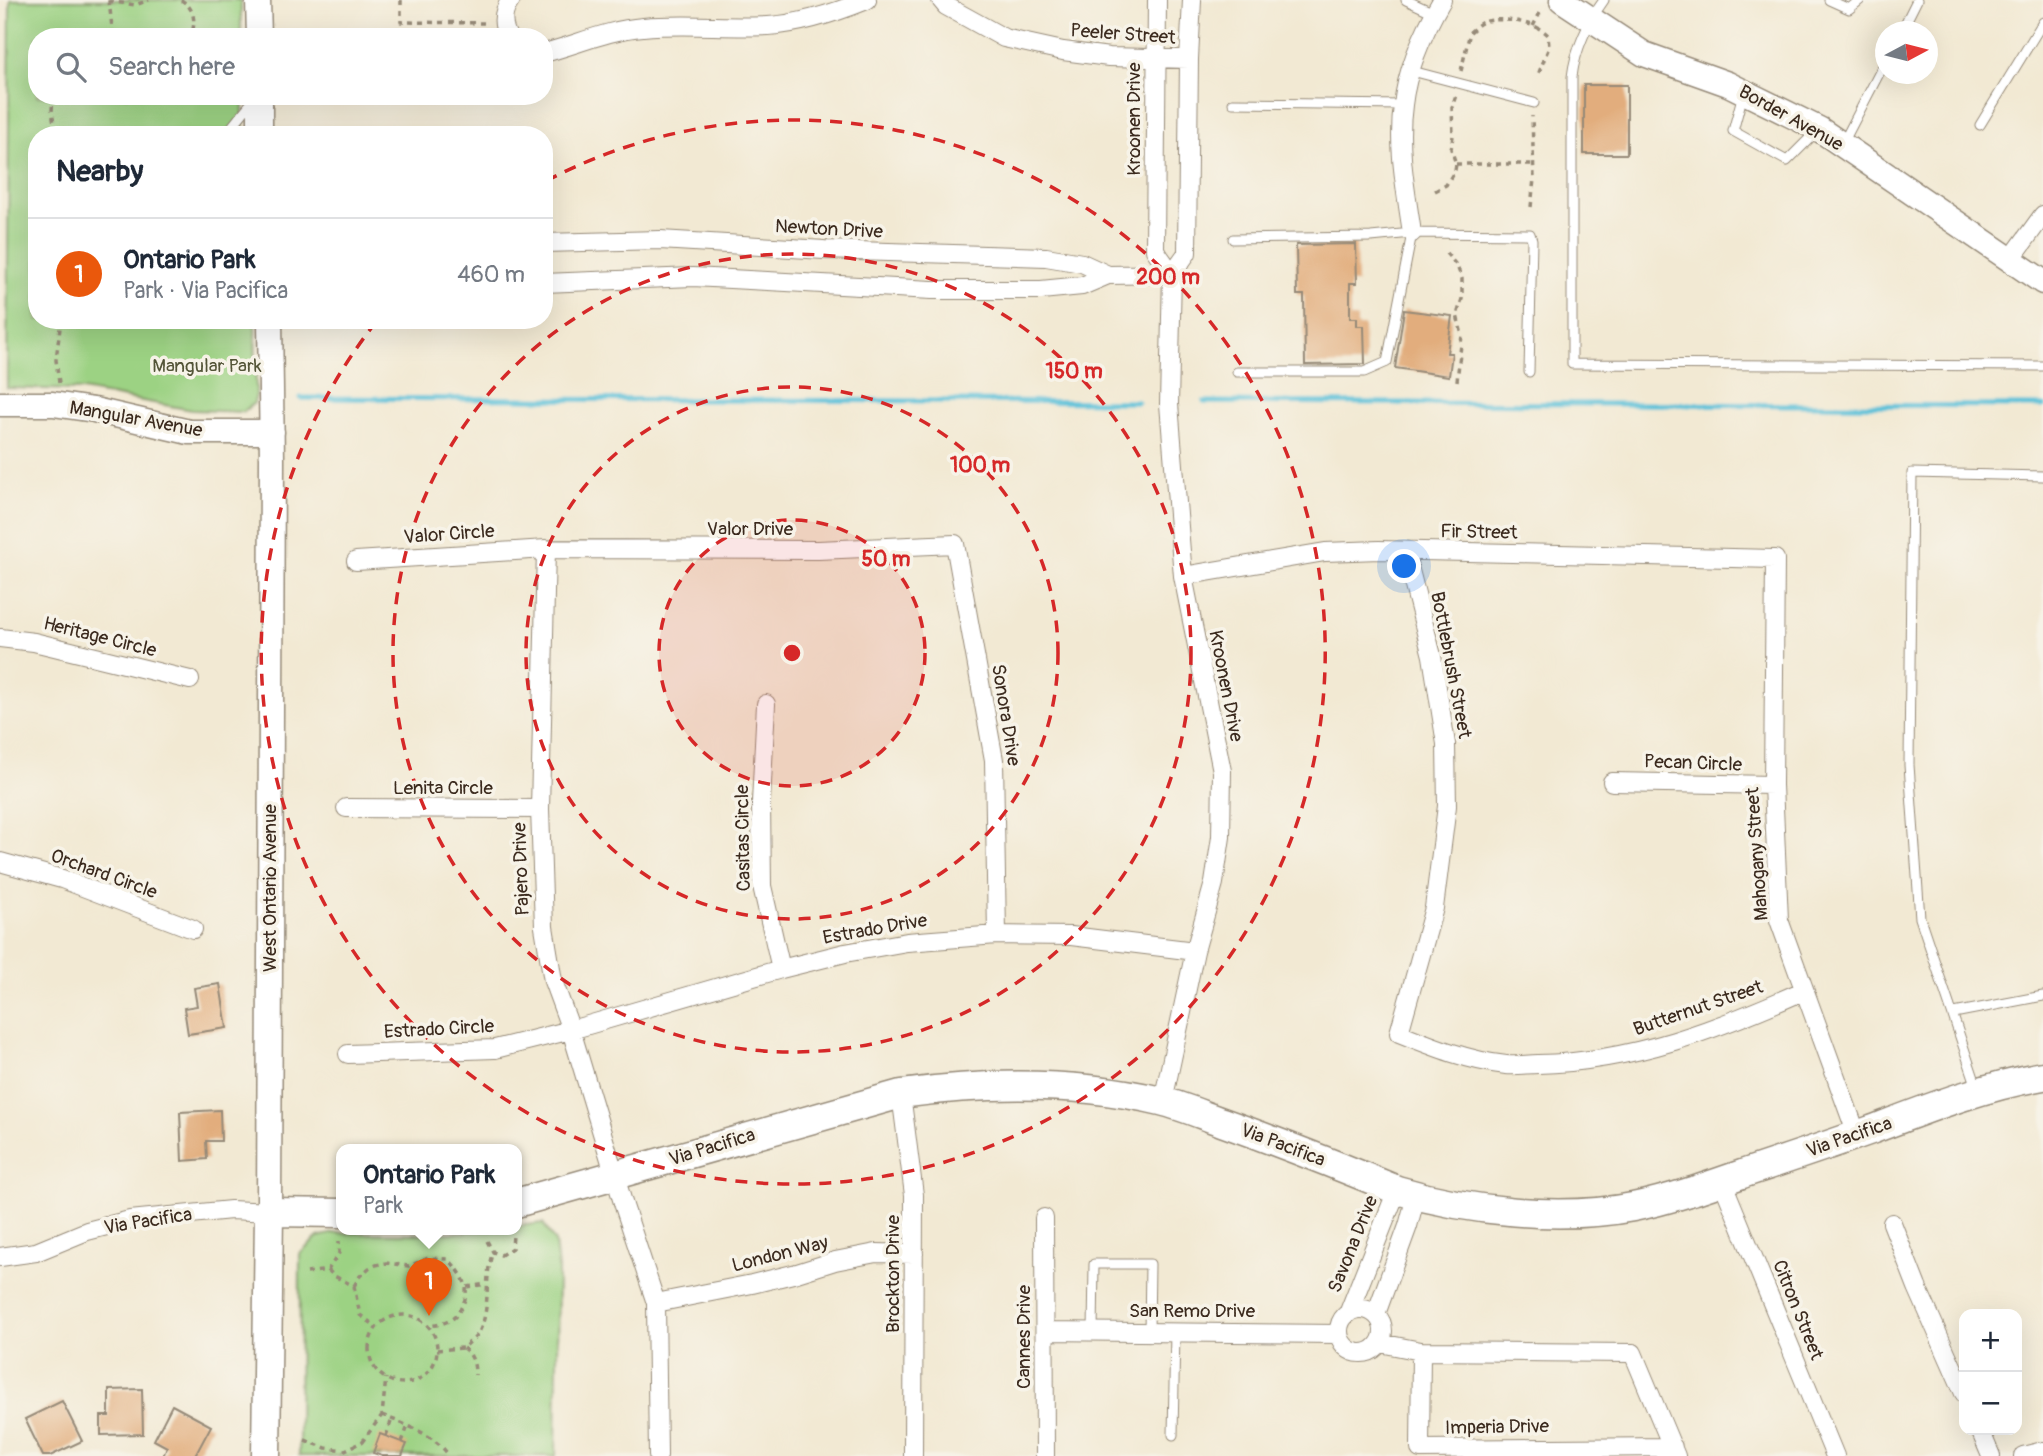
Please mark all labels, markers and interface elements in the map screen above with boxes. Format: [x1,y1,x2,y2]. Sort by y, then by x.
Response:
street label: Peeler Street [1070,18,1177,50]
north arrow [1875,21,1938,84]
search box [28,28,553,105]
icon: search [52,48,90,86]
text: Search here [108,51,235,83]
street label: Kroonen Drive [1122,62,1146,176]
street label: Border Avenue [1735,79,1848,157]
text: Nearby [56,153,143,190]
street label: Newton Drive [774,214,884,244]
text: Ontario Park [123,244,256,276]
text: 1 [75,260,84,289]
text: 460 m [457,260,525,289]
text: 200 m [1136,264,1200,291]
text: Park · Via Pacifica [123,276,288,305]
park label: Mangular Park [152,354,262,378]
text: 150 m [1045,358,1103,385]
street label: Mangular Avenue [68,396,205,443]
text: 100 m [950,452,1010,479]
street label: Valor Drive [707,517,794,541]
street label: Valor Circle [403,519,496,549]
street label: Fir Street [1440,519,1518,545]
text: 50 m [862,546,911,573]
your location [1387,549,1421,583]
street label: Bottlebrush Street [1425,590,1477,741]
street label: Heritage Circle [41,611,160,663]
street label: Kroonen Drive [1203,628,1249,744]
centre of rings [780,641,804,665]
street label: Sonora Drive [986,662,1026,768]
street label: Pecan Circle [1644,749,1743,777]
street label: Lenita Circle [393,776,494,800]
street label: Casitas Circle [730,784,756,892]
street label: Mahogany Street [1740,786,1774,921]
street label: West Ontario Avenue [258,803,282,972]
street label: Pajero Drive [507,821,535,916]
street label: Orchard Circle [48,844,161,905]
street label: Estrado Drive [821,908,930,950]
street label: Butternut Street [1630,975,1766,1041]
street label: Estrado Circle [383,1014,495,1044]
street label: Via Pacifica [1803,1111,1895,1163]
street label: Via Pacifica [1237,1118,1329,1172]
street label: Via Pacifica [666,1122,758,1171]
popup [336,1144,522,1235]
text: Ontario Park [363,1159,495,1191]
text: Park [363,1191,403,1220]
street label: Savona Drive [1323,1191,1384,1296]
street label: Via Pacifica [102,1202,194,1240]
street label: Brockton Drive [881,1214,905,1333]
street label: London Way [729,1230,831,1278]
street label: Citron Street [1767,1257,1829,1364]
pin: 1 [406,1258,452,1316]
street label: Cannes Drive [1012,1284,1036,1389]
street label: San Remo Drive [1129,1299,1256,1323]
map controls [1959,1309,2022,1435]
button: + [1959,1309,2022,1372]
button: − [1959,1372,2022,1435]
street label: Imperia Drive [1445,1414,1550,1440]

